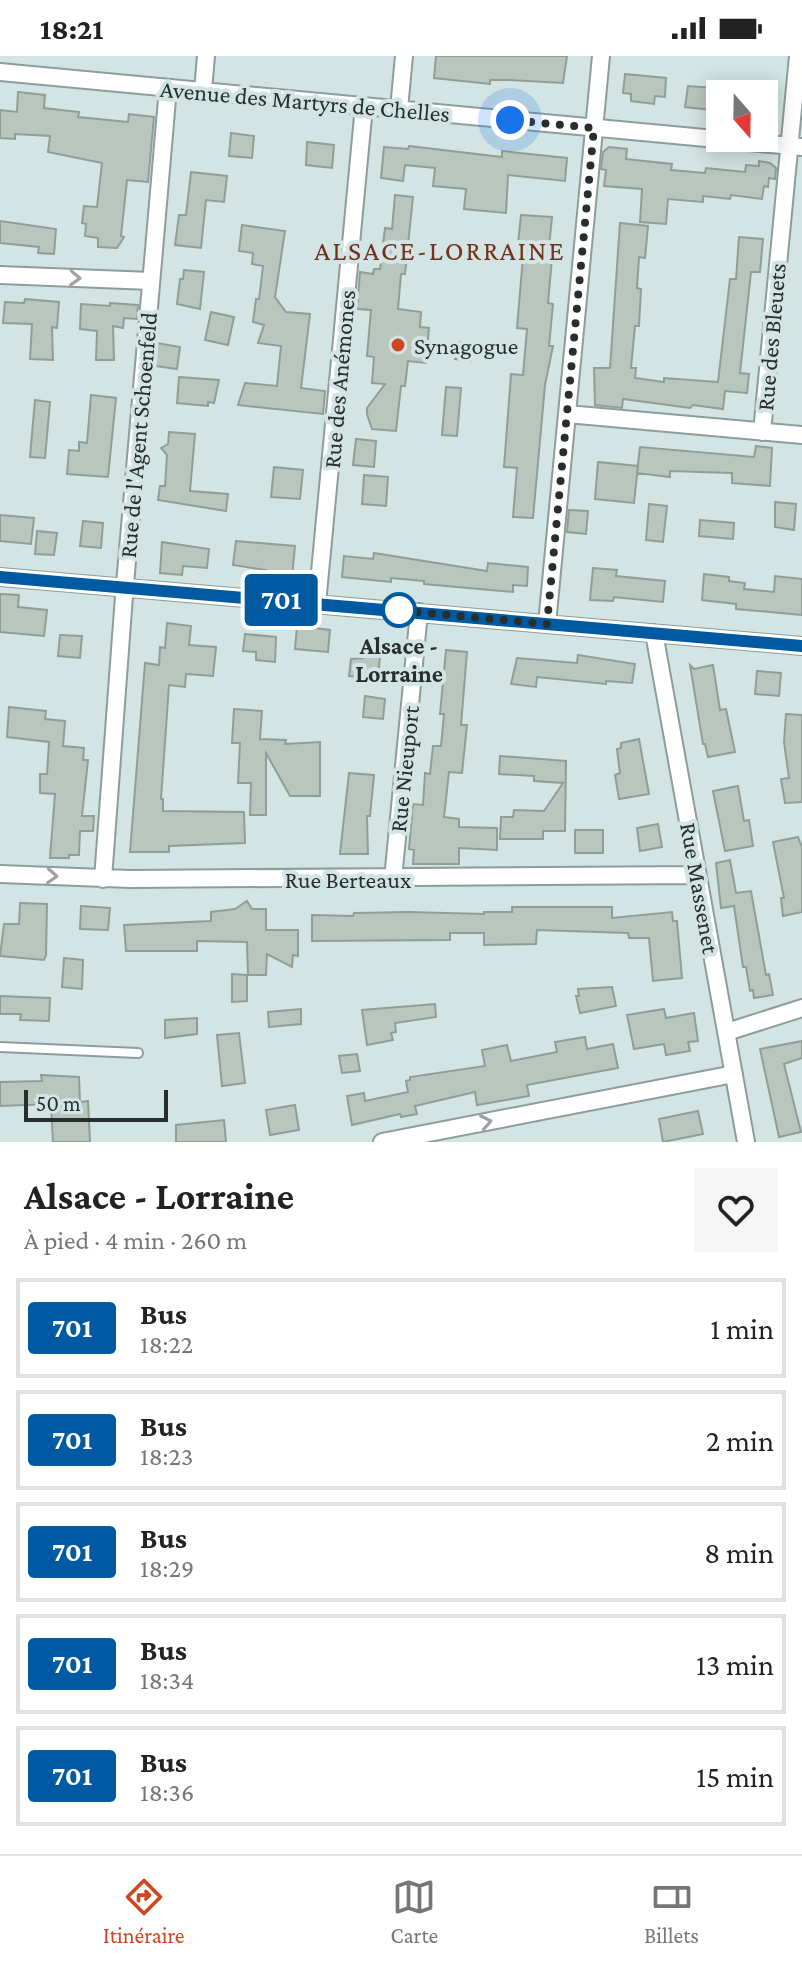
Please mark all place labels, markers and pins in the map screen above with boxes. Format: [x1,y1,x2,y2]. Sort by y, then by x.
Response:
place label: Synagogue [414,332,518,359]
marker: Synagogue [389,336,407,354]
marker: Alsace - Lorraine [382,593,416,627]
place label: Alsace - Lorraine [355,632,443,687]

